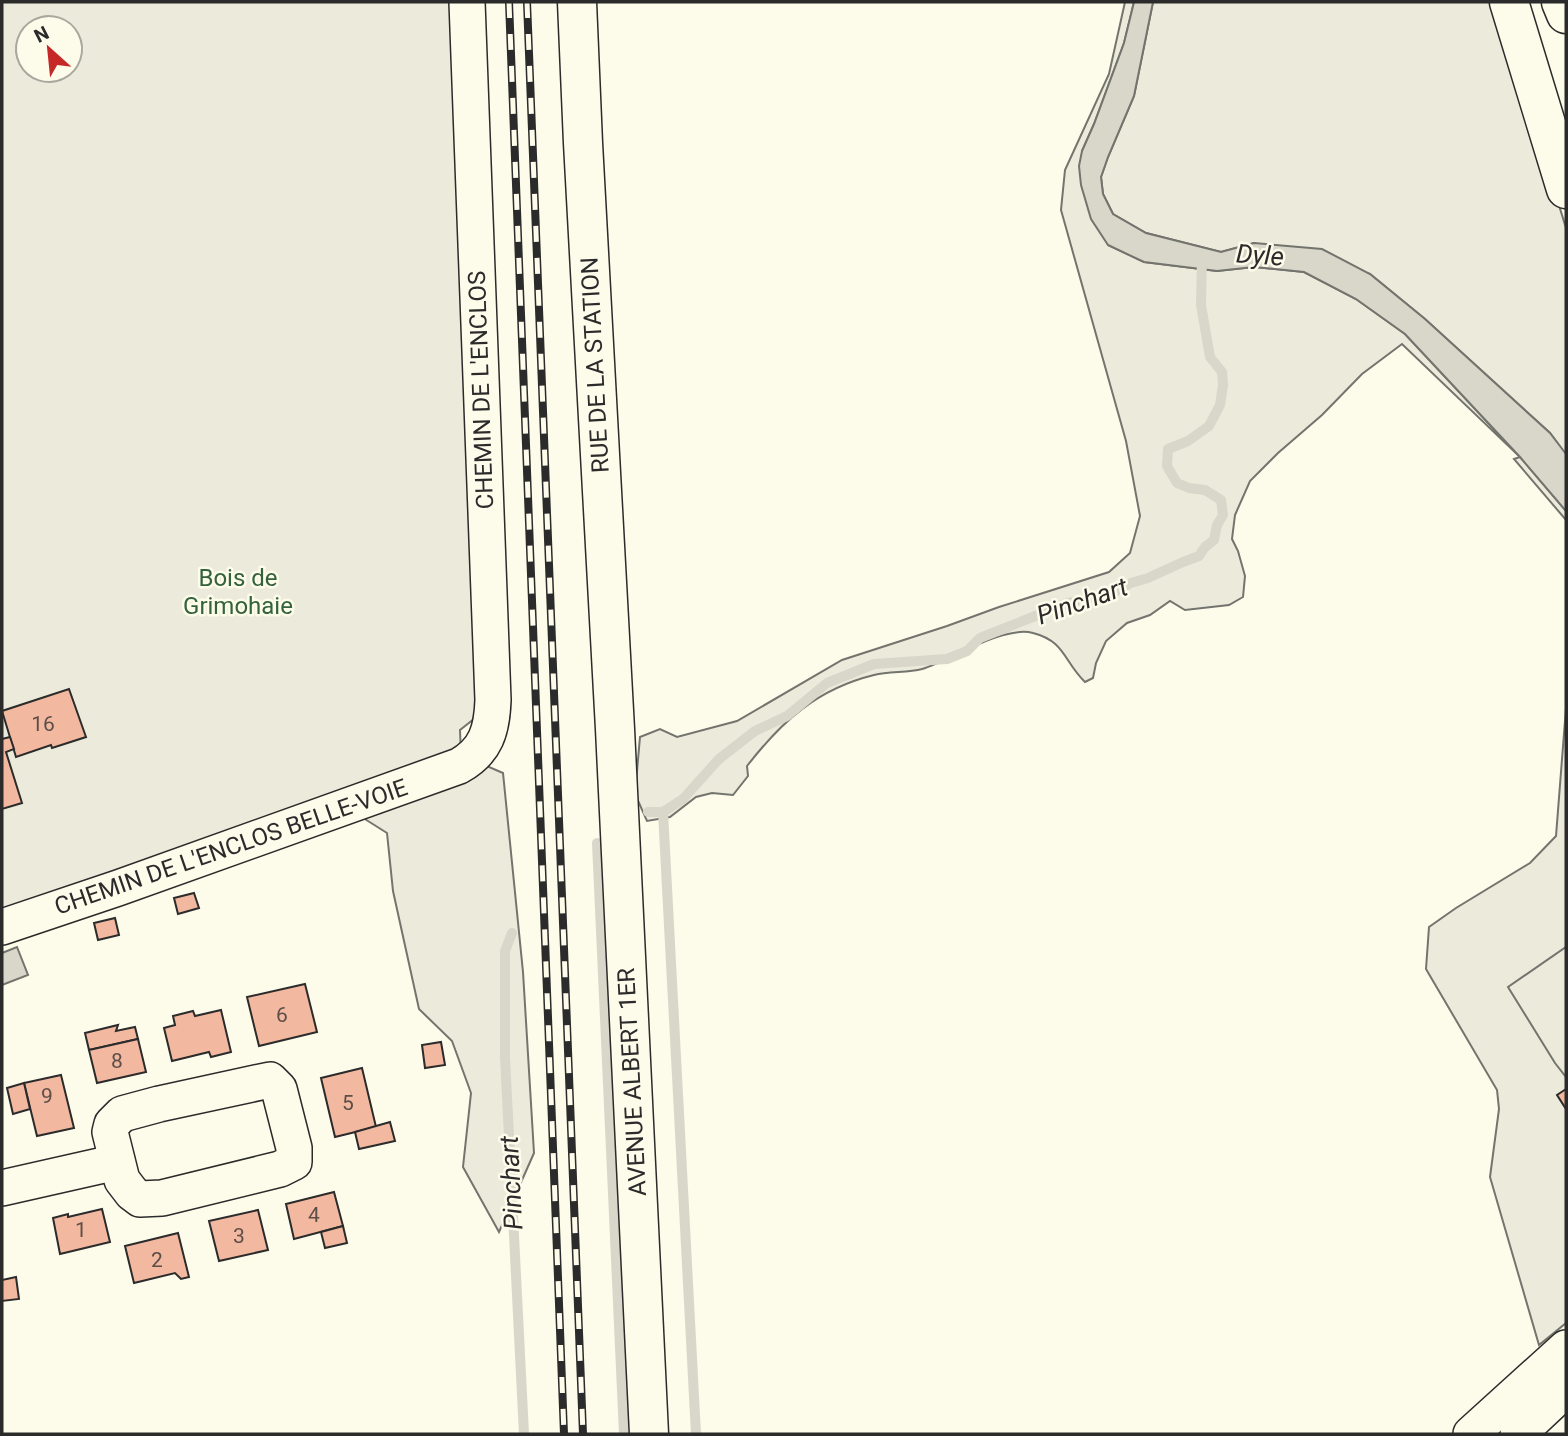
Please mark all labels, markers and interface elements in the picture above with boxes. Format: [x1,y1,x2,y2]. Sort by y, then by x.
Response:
north arrow [14,14,84,84]
text: N [30,21,53,48]
water label: Dyle [1235,238,1285,272]
street label: RUE DE LA STATION [575,256,615,474]
street label: CHEMIN DE L'ENCLOS [463,270,499,510]
park label: Bois de Grimohaie [183,564,293,620]
water label: Pinchart [1033,571,1132,631]
house number: 16 [31,712,55,736]
street label: CHEMIN DE L'ENCLOS BELLE-VOIE [51,773,411,921]
street label: AVENUE ALBERT 1ER [612,967,652,1197]
house number: 6 [276,1003,288,1027]
house number: 8 [111,1049,123,1073]
house number: 9 [41,1084,53,1108]
house number: 5 [342,1091,354,1115]
water label: Pinchart [494,1134,528,1231]
house number: 4 [308,1203,320,1227]
house number: 1 [75,1218,87,1242]
house number: 3 [233,1224,245,1248]
house number: 2 [151,1248,163,1272]

